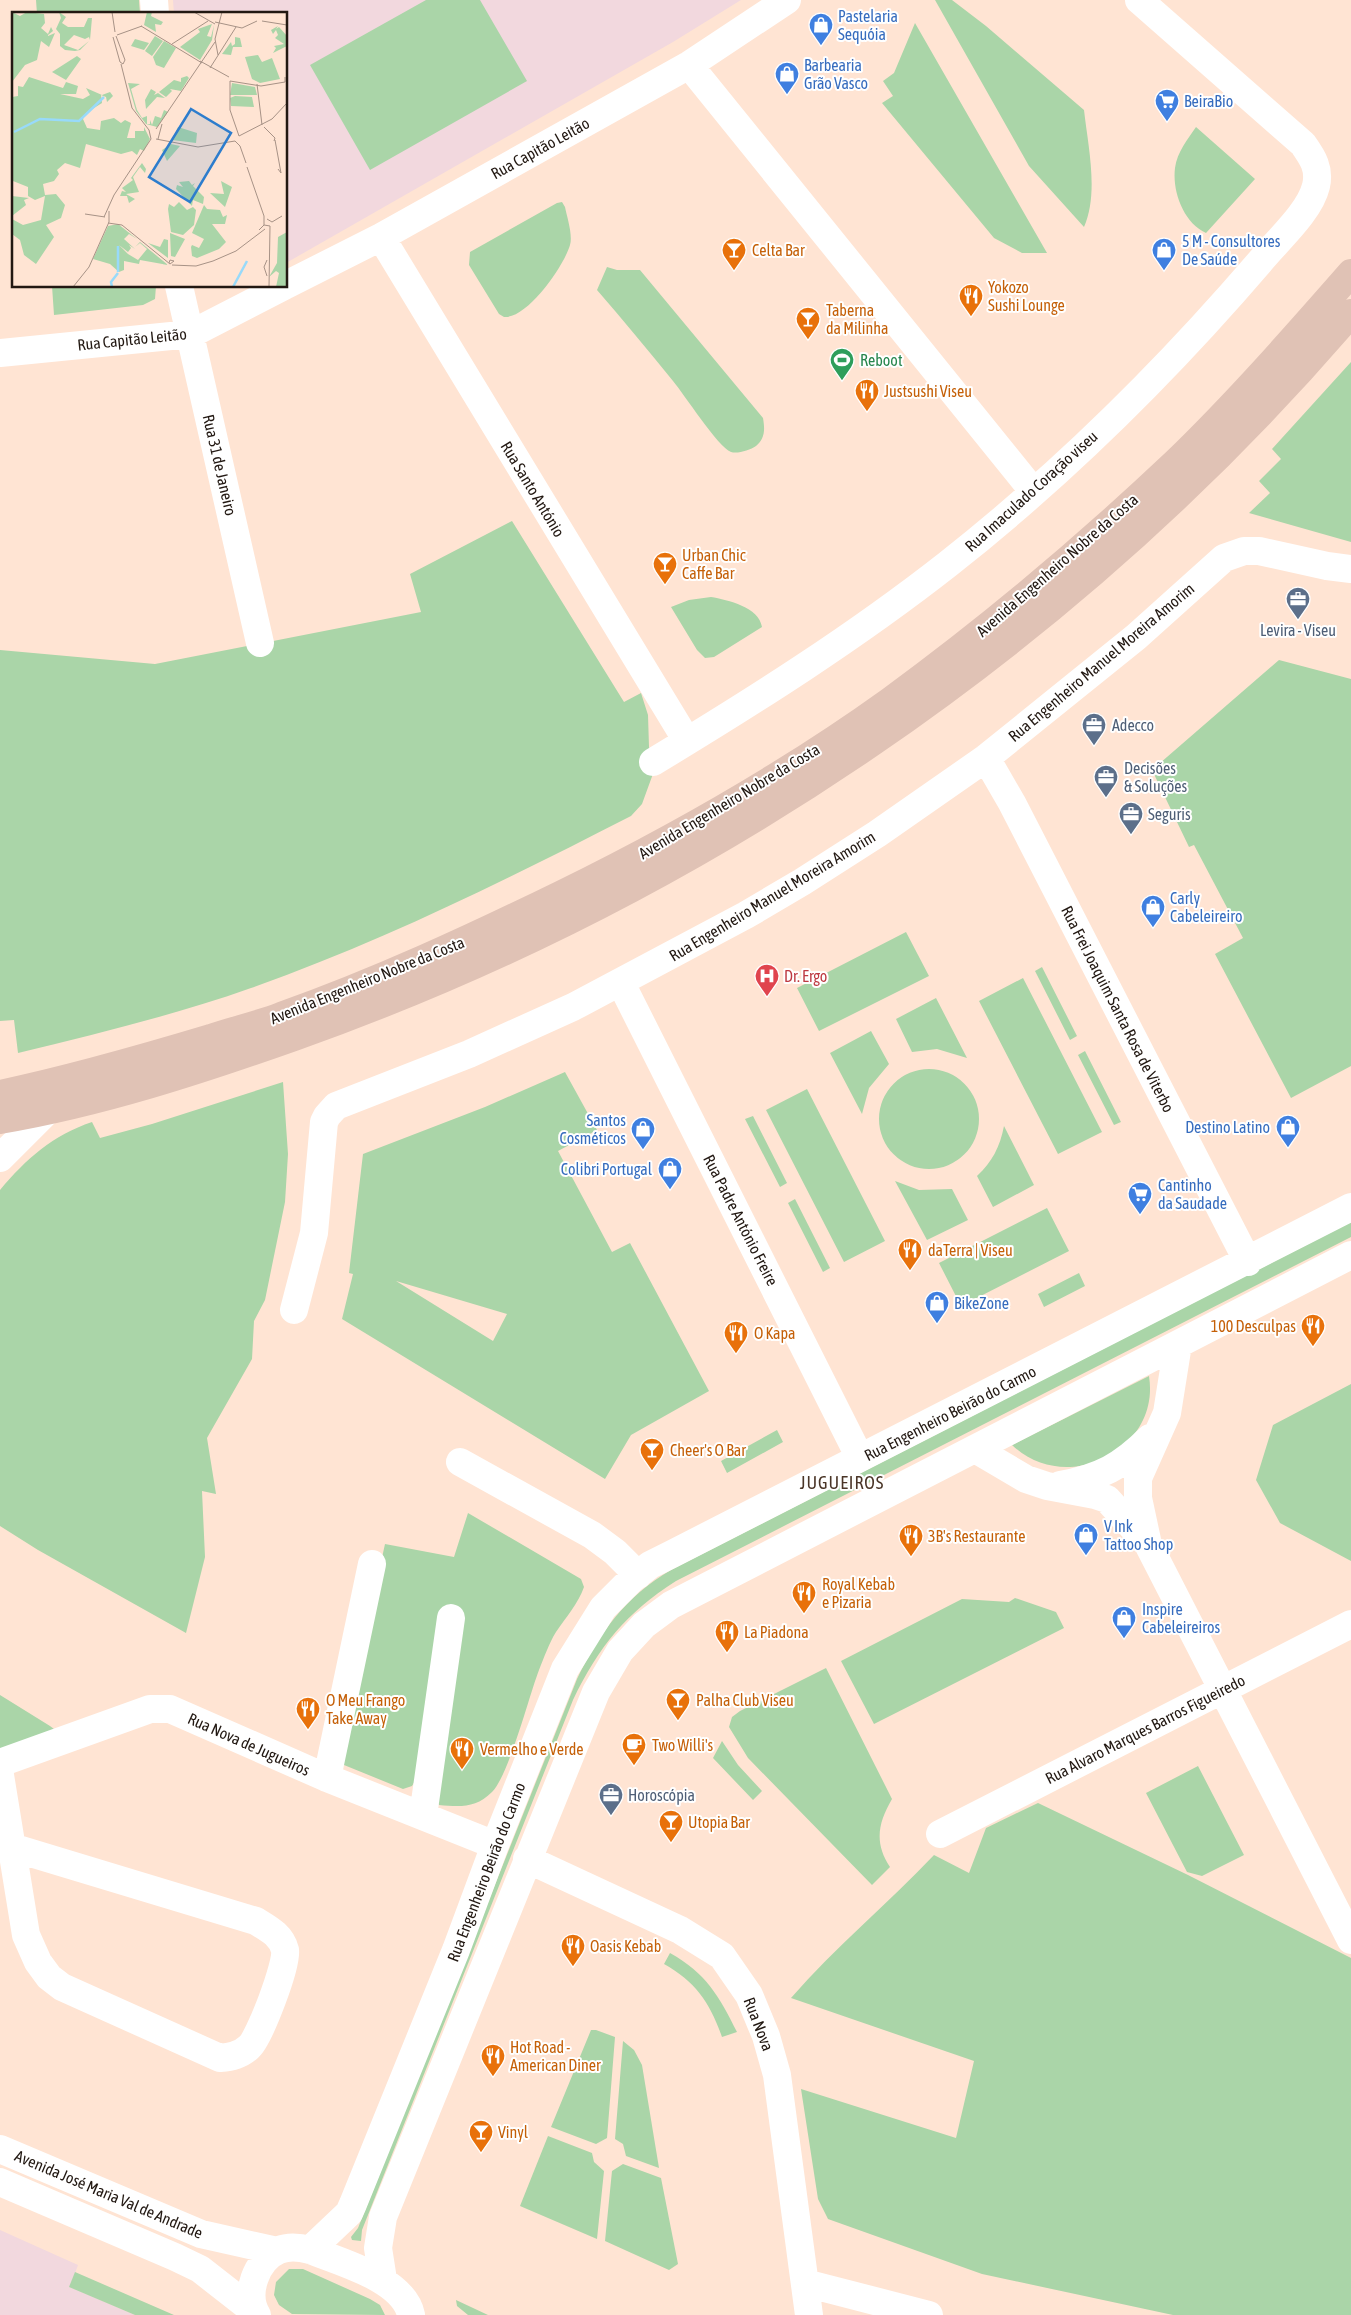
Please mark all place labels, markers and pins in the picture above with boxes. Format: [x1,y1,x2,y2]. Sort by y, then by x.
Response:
place label: Pastelaria Sequóia [838,7,898,44]
shop icon: Pastelaria Sequóia [808,12,834,46]
place label: Barbearia Grão Vasco [804,56,868,92]
shop icon: Barbearia Grão Vasco [774,61,800,95]
supermarket icon: BeiraBio [1154,88,1180,122]
place label: BeiraBio [1184,92,1233,110]
place label: 5 M - Consultores De Saúde [1182,232,1281,268]
bar icon: Celta Bar [721,237,747,271]
shop icon: 5 M - Consultores De Saúde [1151,237,1177,271]
place label: Celta Bar [752,241,805,259]
place label: Yokozo Sushi Lounge [988,278,1065,315]
restaurant icon: Yokozo Sushi Lounge [958,283,984,317]
place label: Taberna da Milinha [826,301,889,337]
bar icon: Taberna da Milinha [795,306,821,340]
sports icon: Reboot [829,347,855,381]
place label: Reboot [860,351,903,369]
restaurant icon: Justsushi Viseu [854,378,880,412]
place label: Justsushi Viseu [884,382,972,400]
place label: Urban Chic Caffe Bar [682,546,746,582]
bar icon: Urban Chic Caffe Bar [652,551,678,585]
office icon: Levira - Viseu [1285,586,1311,620]
place label: Levira - Viseu [1260,621,1336,639]
office icon: Adecco [1081,712,1107,746]
place label: Adecco [1112,716,1154,734]
place label: Decisões & Soluções [1124,759,1187,796]
office icon: Decisões & Soluções [1093,764,1119,798]
office icon: Seguris [1118,801,1144,835]
place label: Seguris [1148,805,1191,824]
place label: Carly Cabeleireiro [1170,889,1242,925]
shop icon: Carly Cabeleireiro [1140,894,1166,928]
hospital icon: Dr. Ergo [754,963,780,997]
place label: Dr. Ergo [784,967,827,986]
place label: Santos Cosméticos [559,1111,626,1147]
shop icon: Destino Latino [1275,1114,1301,1148]
shop icon: Santos Cosméticos [630,1116,656,1150]
place label: Destino Latino [1185,1118,1270,1136]
shop icon: Colibri Portugal [657,1156,683,1190]
place label: Colibri Portugal [561,1160,653,1179]
place label: Cantinho da Saudade [1158,1176,1227,1212]
supermarket icon: Cantinho da Saudade [1127,1181,1153,1215]
restaurant icon: daTerra | Viseu [897,1237,923,1271]
place label: daTerra | Viseu [928,1241,1013,1259]
shop icon: BikeZone [924,1290,950,1324]
place label: BikeZone [954,1294,1009,1312]
restaurant icon: 100 Desculpas [1300,1313,1326,1347]
place label: 100 Desculpas [1211,1317,1296,1336]
restaurant icon: O Kapa [723,1320,749,1354]
place label: O Kapa [754,1324,796,1343]
bar icon: Cheer's O Bar [639,1437,665,1471]
place label: Cheer's O Bar [670,1441,746,1459]
place label: V Ink Tattoo Shop [1104,1517,1173,1554]
shop icon: V Ink Tattoo Shop [1073,1522,1099,1556]
restaurant icon: 3B's Restaurante [898,1523,924,1557]
place label: 3B's Restaurante [928,1527,1026,1545]
place label: Royal Kebab e Pizaria [822,1575,895,1611]
restaurant icon: Royal Kebab e Pizaria [791,1580,817,1614]
place label: Inspire Cabeleireiros [1142,1600,1220,1636]
shop icon: Inspire Cabeleireiros [1111,1605,1137,1639]
restaurant icon: La Piadona [714,1619,740,1653]
place label: La Piadona [744,1623,809,1641]
bar icon: Palha Club Viseu [665,1687,691,1721]
place label: O Meu Frango Take Away [326,1691,405,1728]
place label: Palha Club Viseu [696,1691,794,1709]
restaurant icon: O Meu Frango Take Away [295,1696,321,1730]
cafe icon: Two Willi's [621,1732,647,1766]
restaurant icon: Vermelho e Verde [449,1736,475,1770]
place label: Two Willi's [652,1736,714,1754]
place label: Vermelho e Verde [480,1740,584,1758]
office icon: Horoscópia [598,1782,624,1816]
place label: Horoscópia [628,1786,695,1805]
bar icon: Utopia Bar [658,1809,684,1843]
place label: Utopia Bar [688,1813,750,1832]
restaurant icon: Oasis Kebab [560,1933,586,1967]
place label: Oasis Kebab [590,1937,661,1955]
place label: Hot Road - American Diner [510,2038,601,2074]
restaurant icon: Hot Road - American Diner [480,2043,506,2077]
bar icon: Vinyl [468,2119,494,2153]
place label: Vinyl [498,2123,529,2142]

